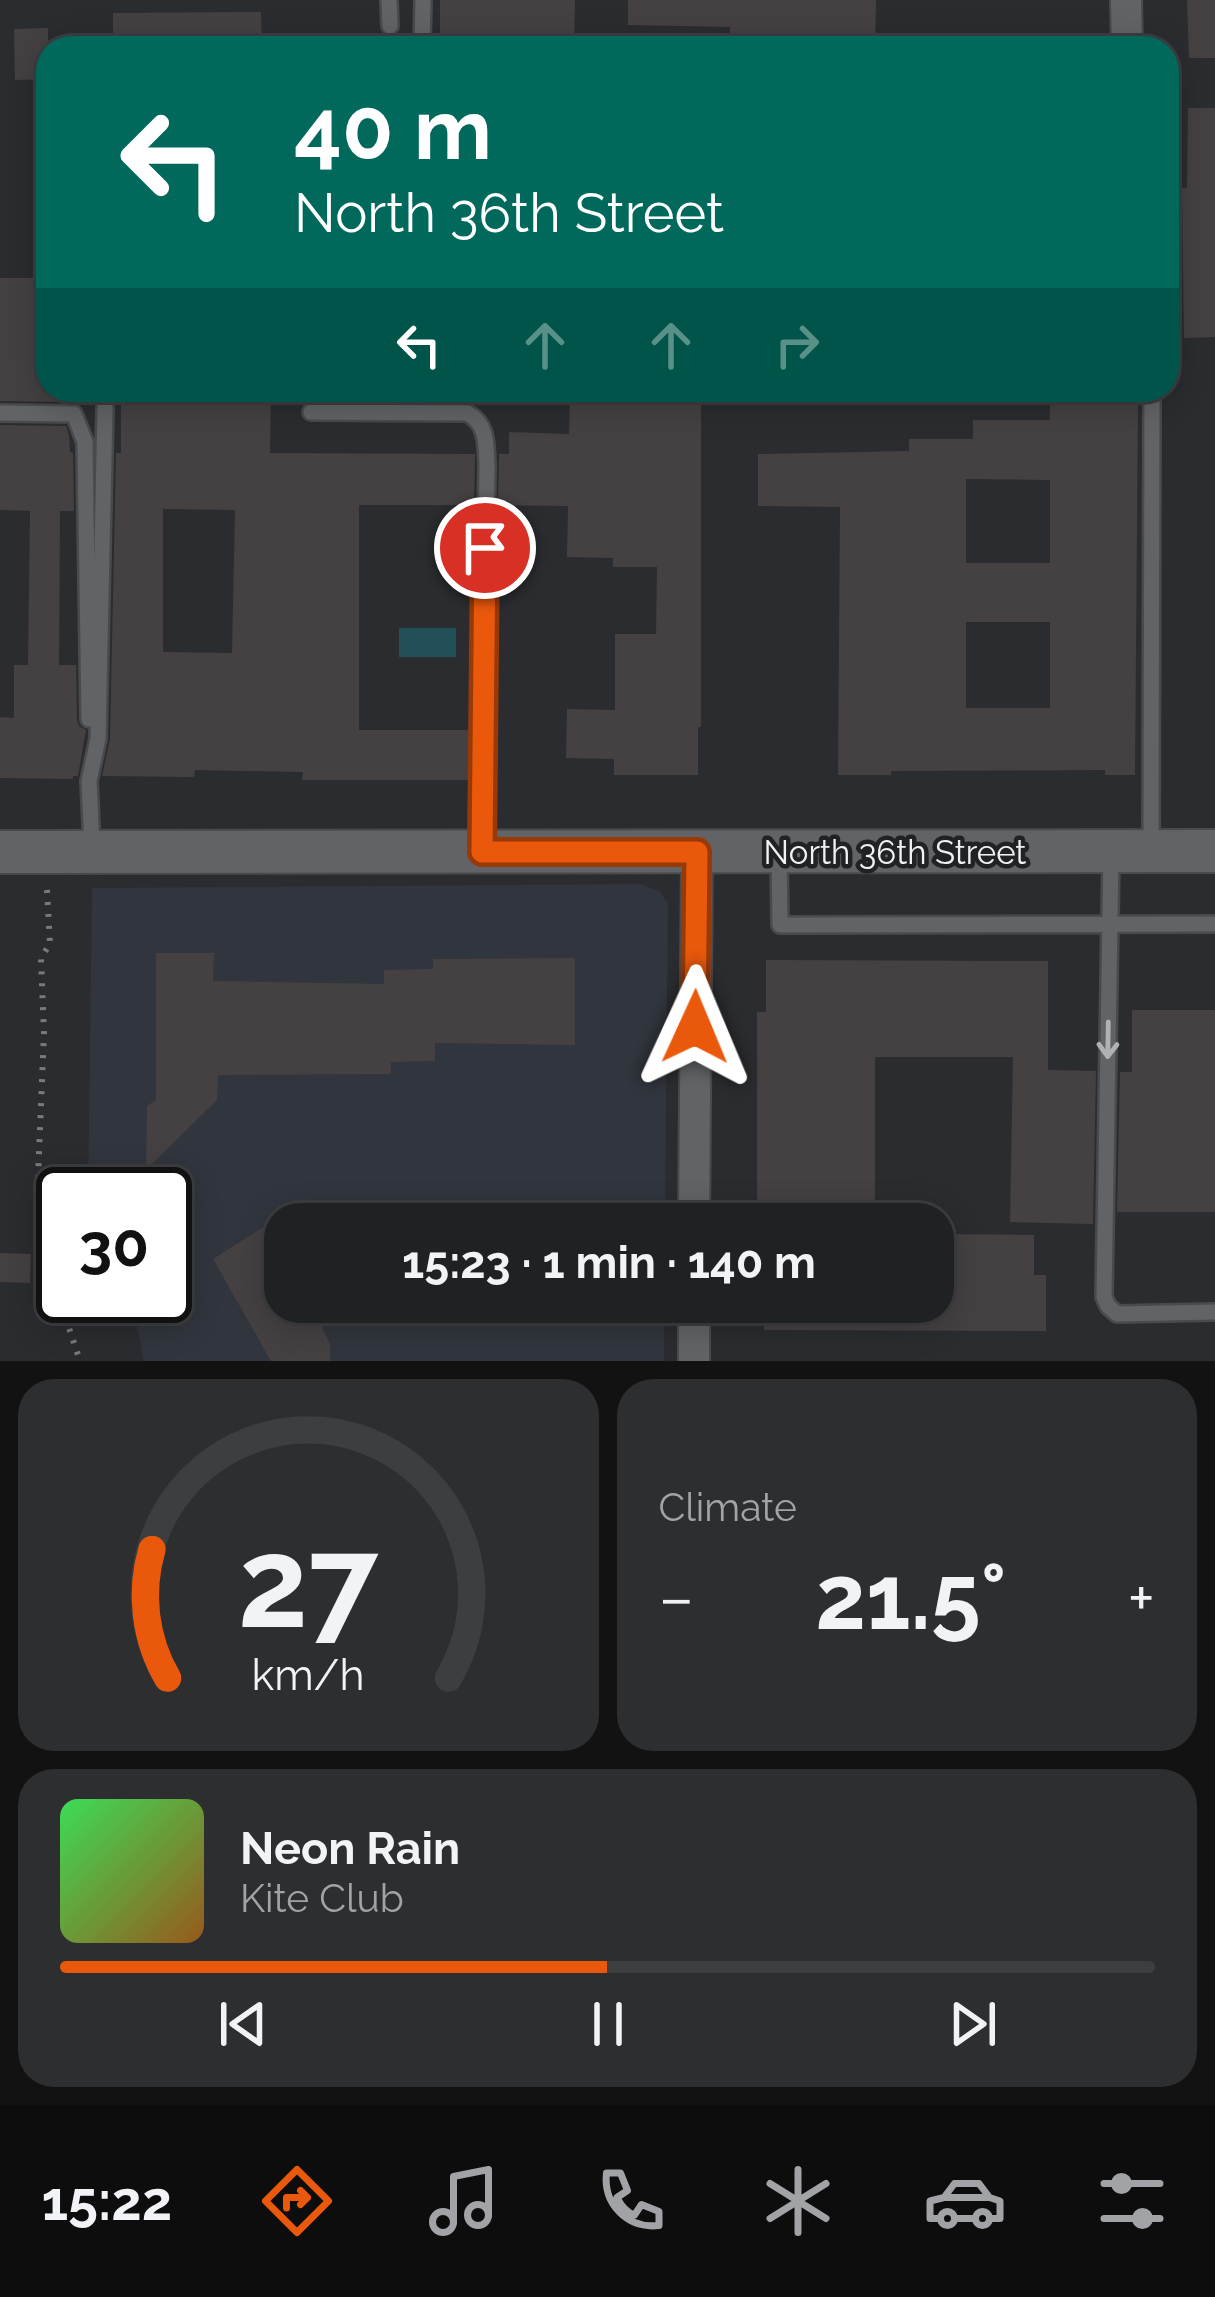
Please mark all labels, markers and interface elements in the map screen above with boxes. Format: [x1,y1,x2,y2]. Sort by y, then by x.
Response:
text: 40 m [294,80,492,179]
icon: left [96,84,252,240]
text: North 36th Street [294,181,724,245]
icon: left [386,312,452,378]
icon: ahead [512,312,578,378]
icon: ahead [638,312,704,378]
icon: right [764,312,830,378]
pin [434,497,536,599]
icon: arrive [452,515,518,581]
street label: North 36th Street [764,833,1026,872]
position arrow [632,964,758,1090]
one-way arrow [1096,1020,1119,1059]
speed limit sign: 30 [36,1167,192,1323]
text: 15:23 · 1 min · 140 m [402,1236,816,1289]
text: Climate [659,1484,797,1530]
text: 27 [238,1510,379,1656]
text: 21.5° [815,1544,1006,1650]
text: − [659,1559,694,1636]
text: + [1128,1559,1155,1636]
text: km/h [252,1650,365,1700]
text: Neon Rain [240,1822,460,1875]
text: Kite Club [240,1875,404,1921]
icon: previous [210,1991,276,2057]
icon: pause [575,1991,641,2057]
icon: next [940,1991,1006,2057]
icon: directions [255,2159,339,2243]
icon: music [422,2159,506,2243]
icon: phone [589,2159,673,2243]
icon: climate [756,2159,840,2243]
icon: car [923,2159,1007,2243]
icon: filters [1090,2159,1174,2243]
text: 15:22 [41,2169,172,2233]

